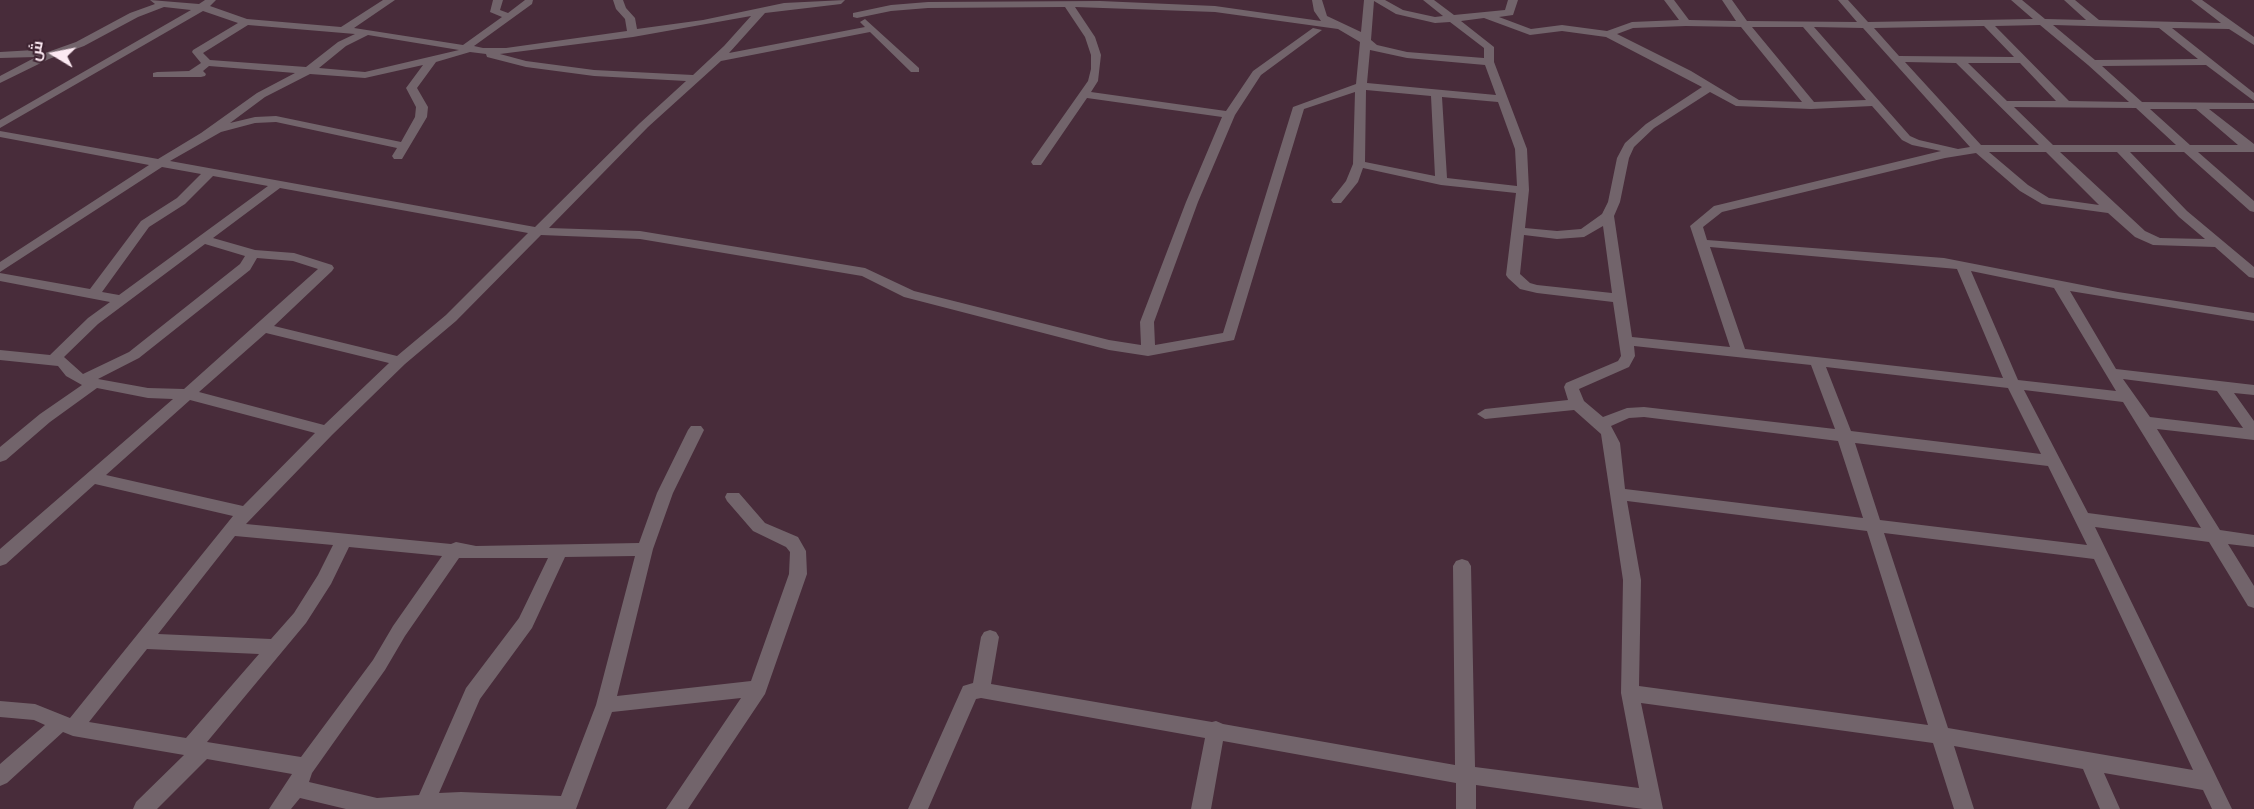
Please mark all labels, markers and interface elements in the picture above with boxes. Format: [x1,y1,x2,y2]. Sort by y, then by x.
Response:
north arrow [24,24,84,84]
text: ش [25,39,47,63]

